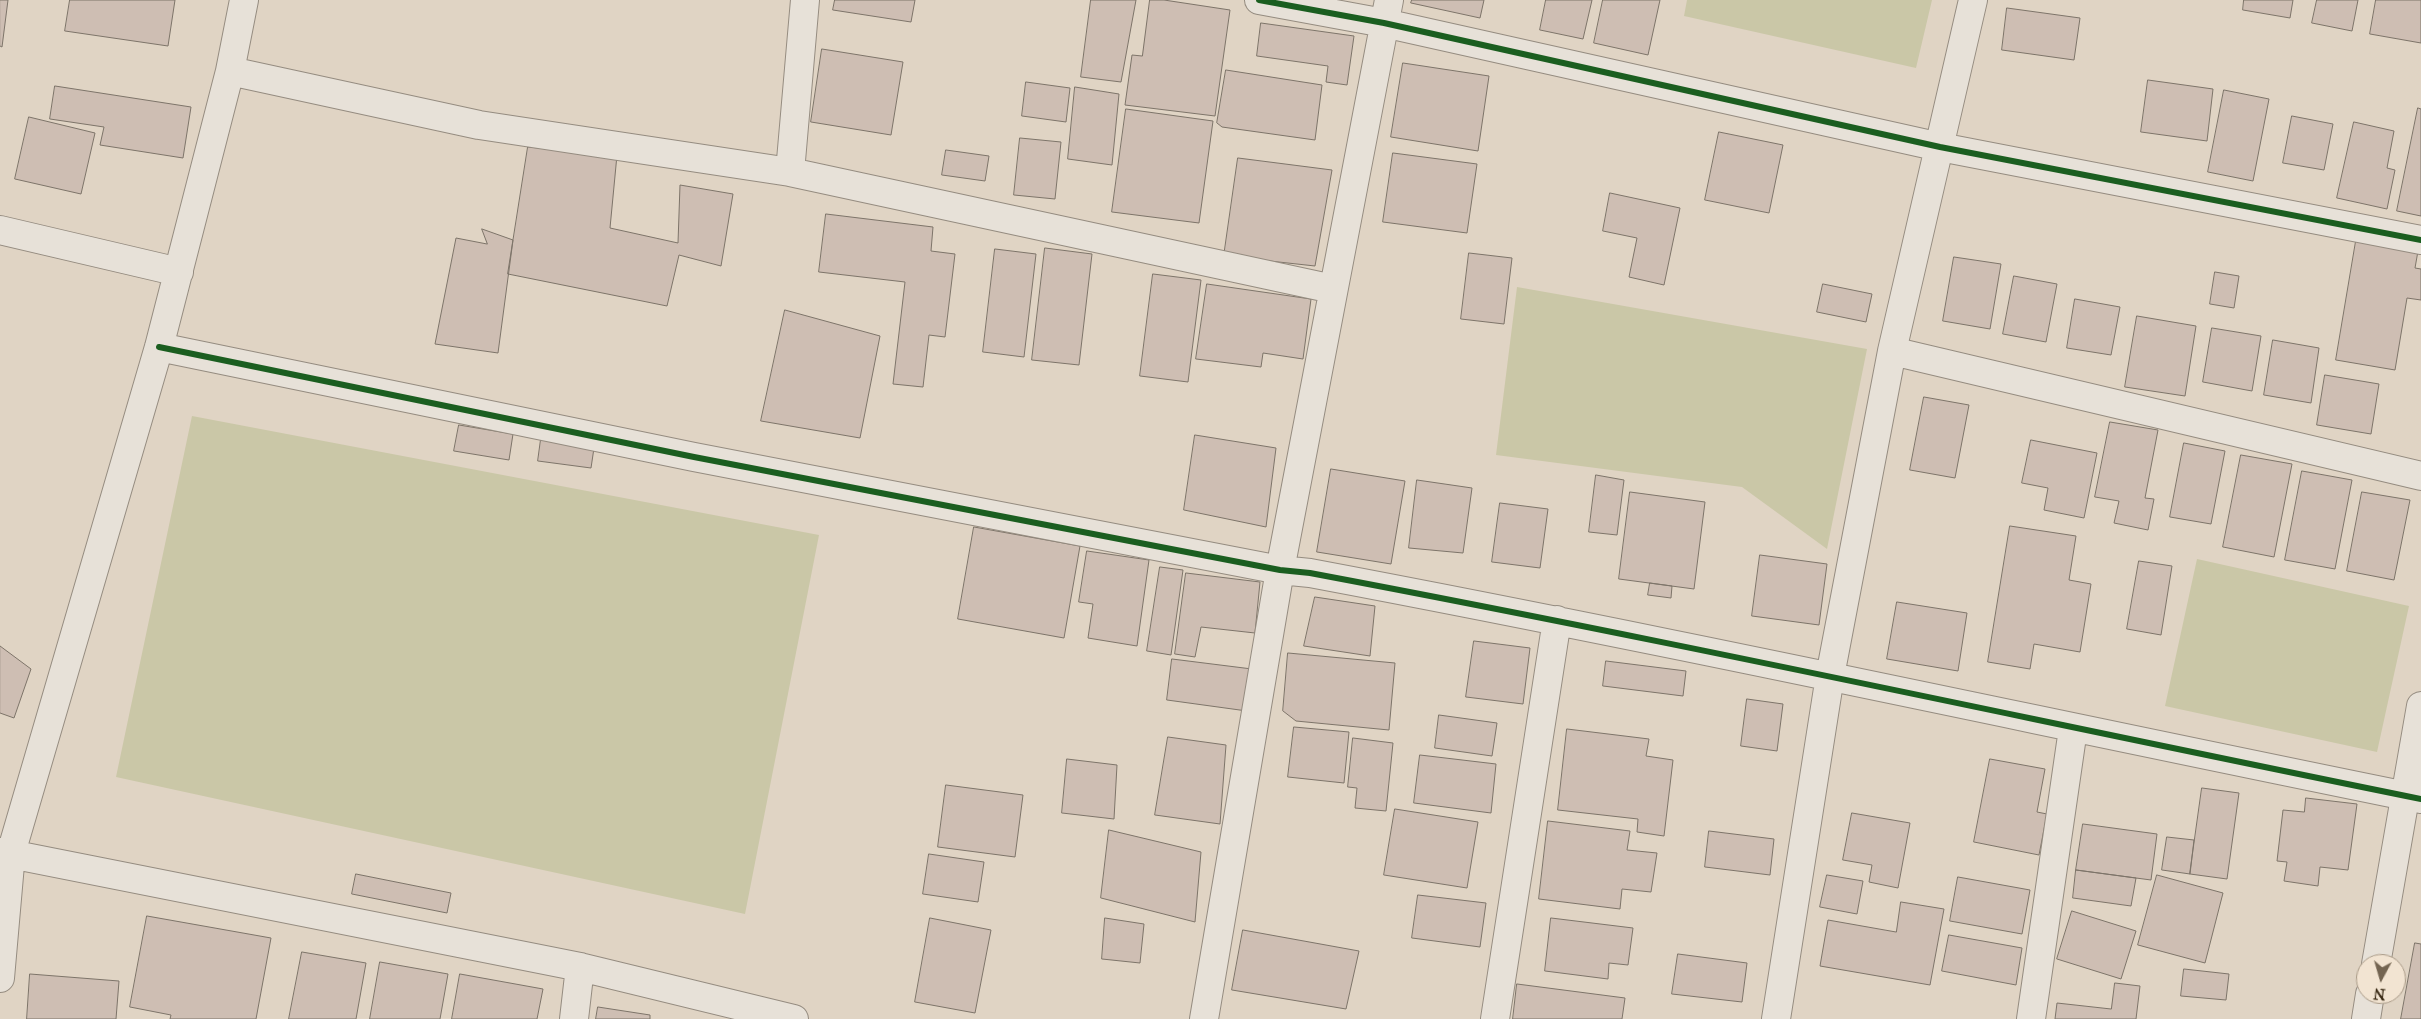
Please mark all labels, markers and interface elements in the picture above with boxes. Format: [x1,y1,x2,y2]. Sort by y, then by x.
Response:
north arrow [2356,954,2406,1004]
text: N [2373,984,2386,1002]

